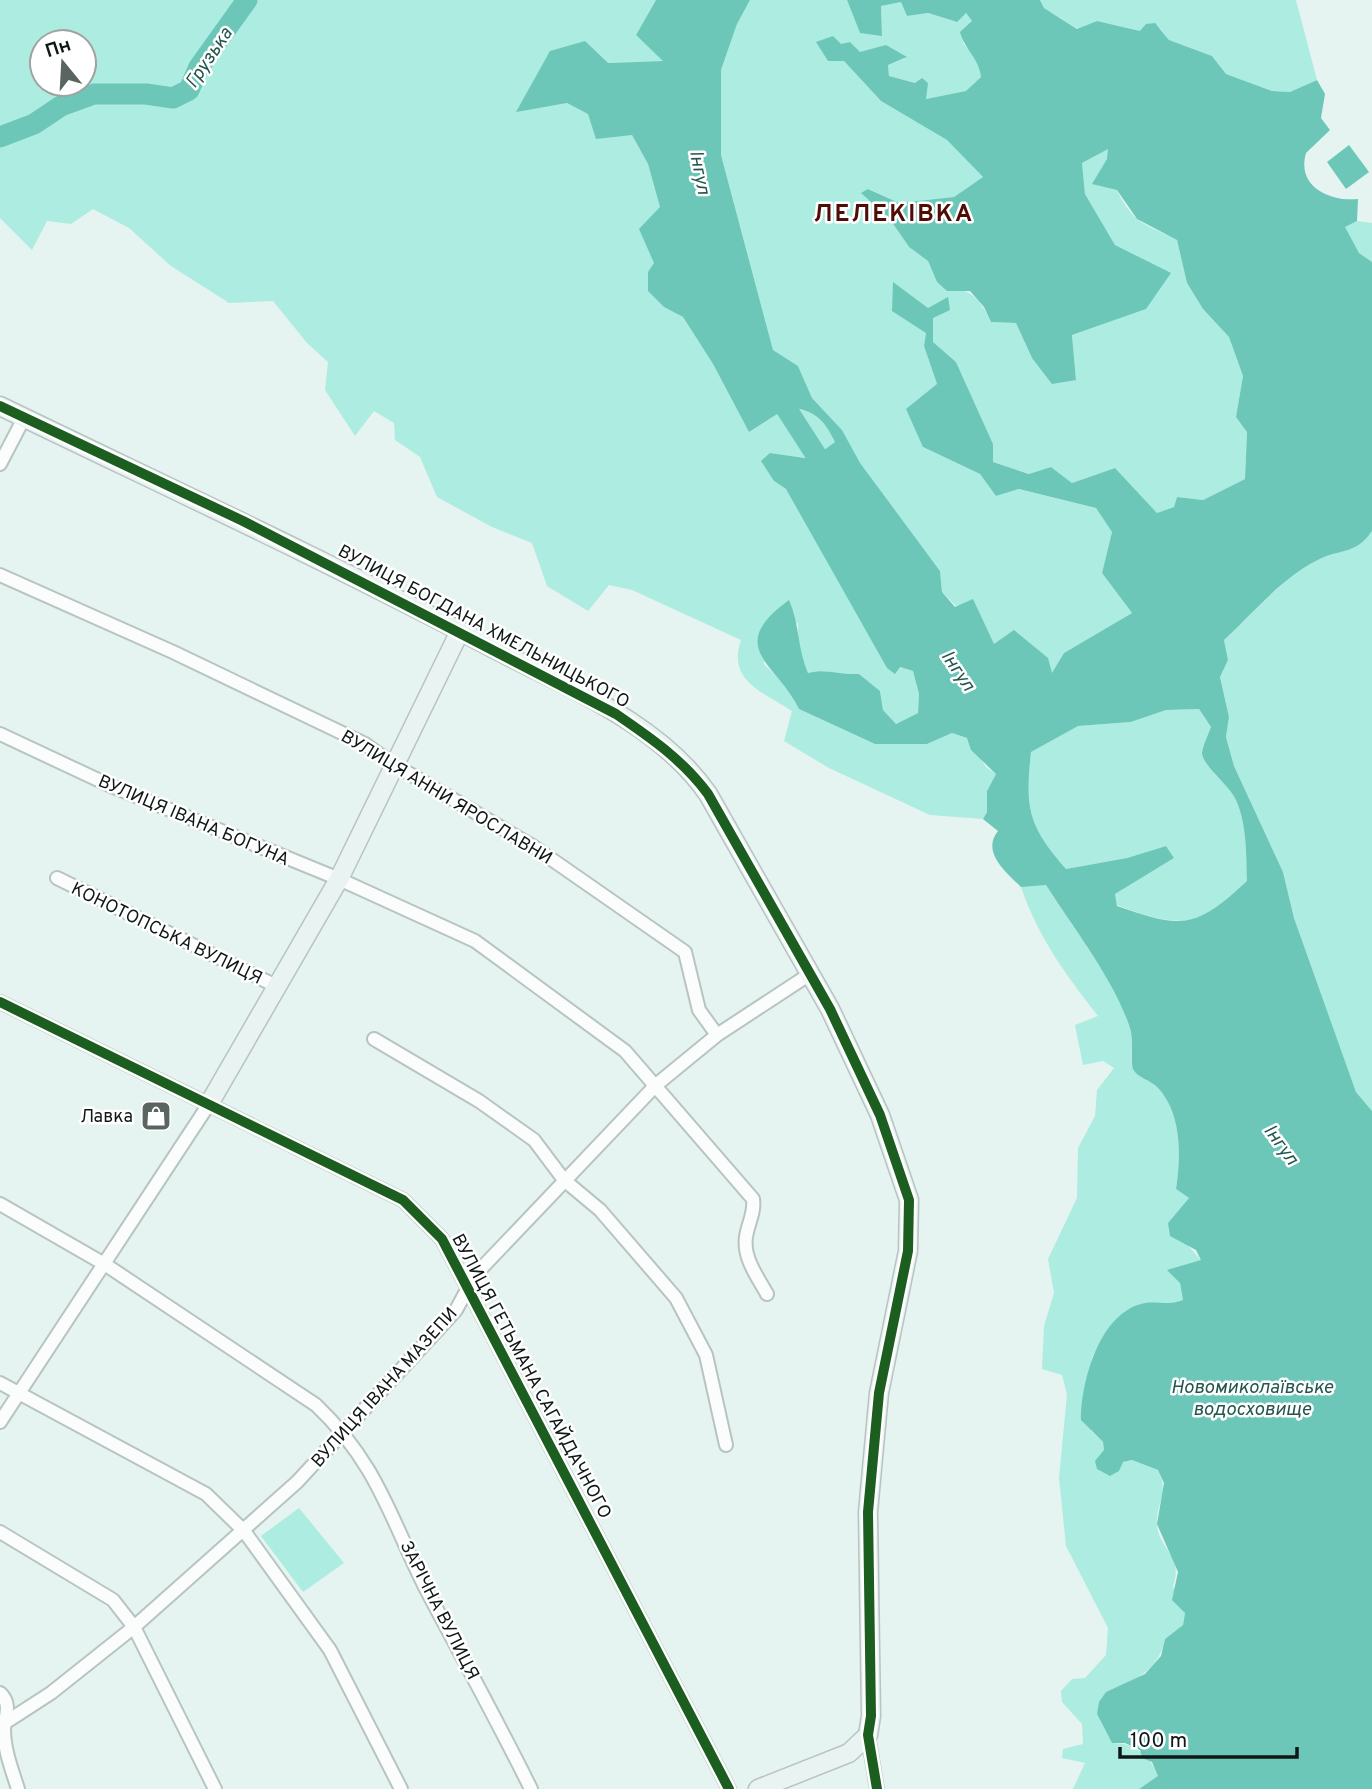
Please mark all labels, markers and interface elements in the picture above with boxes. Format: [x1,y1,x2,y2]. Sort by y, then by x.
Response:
water label: Грузька [181,23,239,93]
north arrow [28,28,98,98]
text: Пн [42,33,74,64]
water label: Інгул [683,148,715,198]
district label: ЛЕЛЕКІВКА [814,200,974,230]
street label: ВУЛИЦЯ БОГДАНА ХМЕЛЬНИЦЬКОГО [333,540,633,714]
water label: Інгул [935,646,980,697]
street label: ВУЛИЦЯ АННИ ЯРОСЛАВНИ [336,726,556,871]
street label: ВУЛИЦЯ ІВАНА БОГУНА [94,771,293,872]
street label: КОНОТОПСЬКА ВУЛИЦЯ [67,878,266,991]
shop icon: Лавка [139,1099,173,1133]
place label: Лавка [80,1106,133,1129]
water label: Інгул [1258,1120,1304,1171]
street label: ВУЛИЦЯ ГЕТЬМАНА САГАЙДАЧНОГО [446,1229,618,1523]
street label: ВУЛИЦЯ ІВАНА МАЗЕПИ [307,1303,463,1473]
water label: Новомиколаївське водосховище [1171,1376,1333,1422]
street label: ЗАРІЧНА ВУЛИЦЯ [394,1537,484,1684]
scale bar [1120,1716,1297,1760]
text: 100 m [1130,1728,1187,1755]

